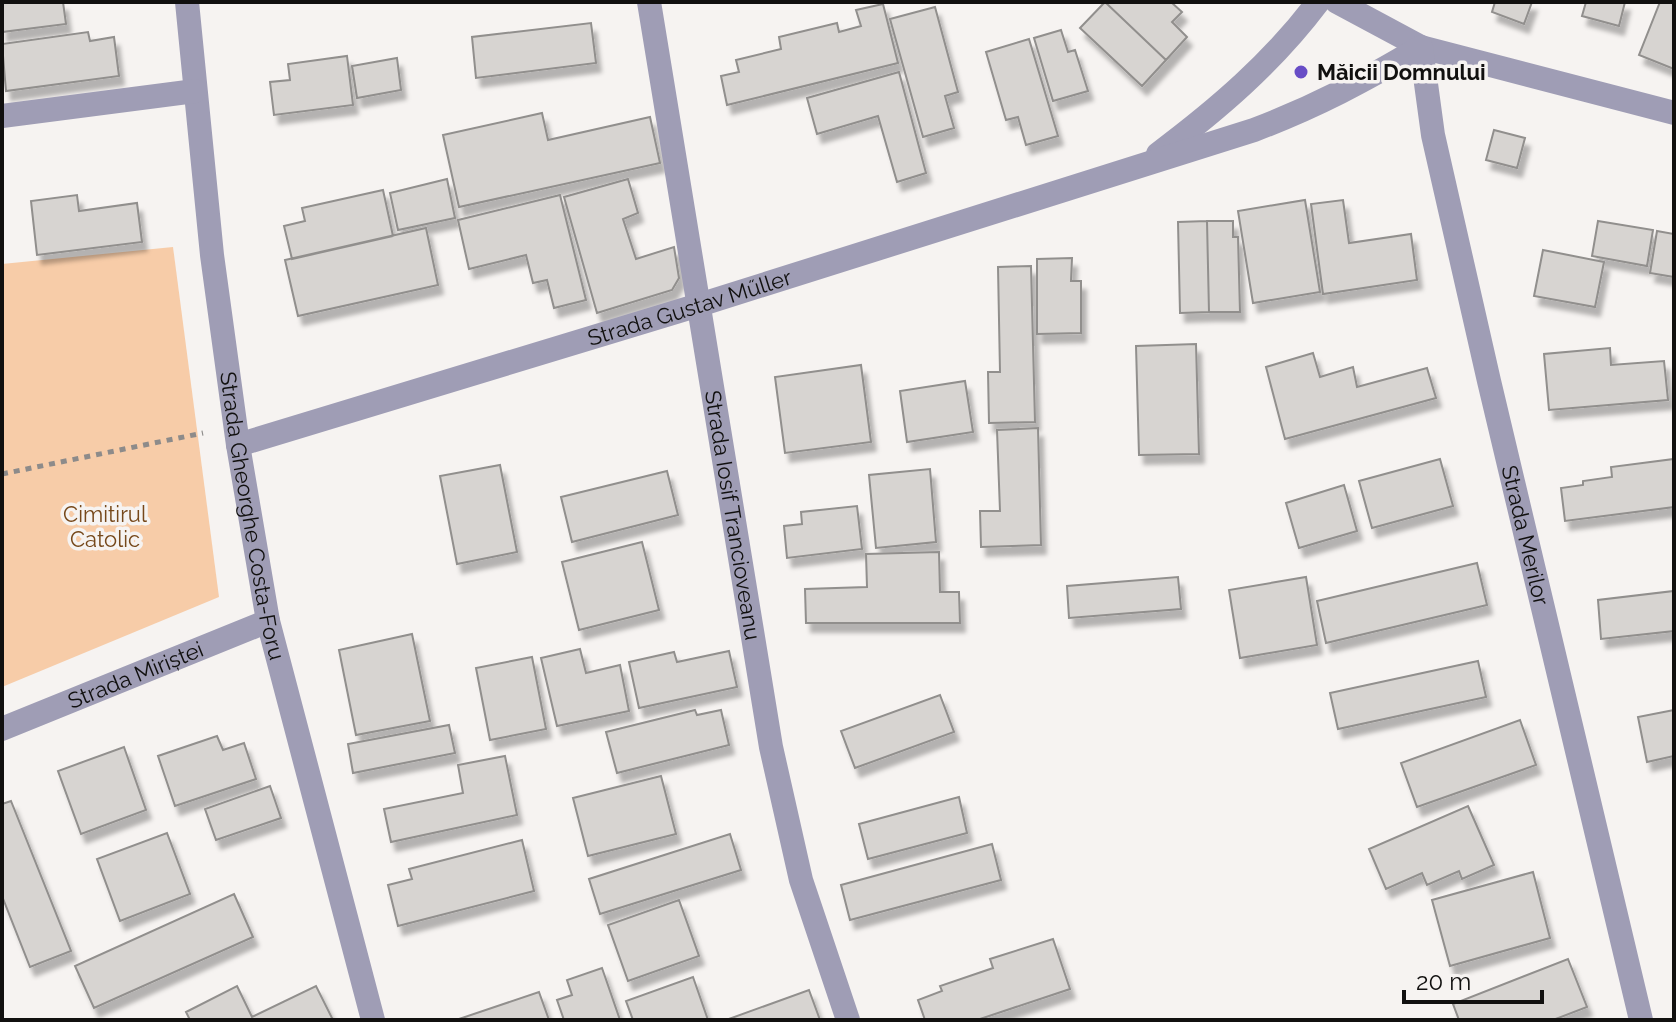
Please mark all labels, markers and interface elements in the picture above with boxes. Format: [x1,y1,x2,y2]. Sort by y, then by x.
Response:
place label: Măicii Domnului [1317,59,1486,85]
marker: Măicii Domnului [1292,63,1310,81]
street label: Strada Gustav Műller [585,264,795,351]
street label: Strada Gheorghe Costa-Foru [215,370,291,663]
street label: Strada Iosif Trancioveanu [700,388,766,642]
street label: Strada Merilor [1496,463,1555,608]
park label: Cimitirul Catolic [63,501,147,552]
street label: Strada Miriștei [64,636,207,714]
scale bar [1404,954,1542,1004]
text: 20 m [1416,967,1471,996]

